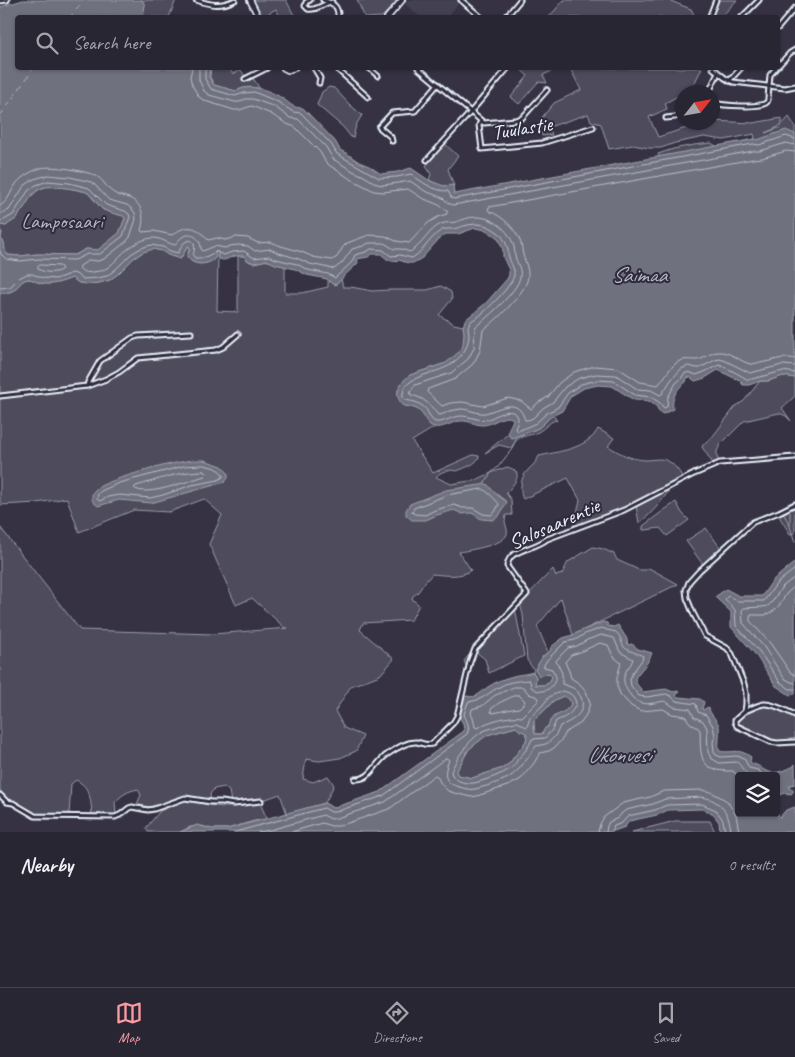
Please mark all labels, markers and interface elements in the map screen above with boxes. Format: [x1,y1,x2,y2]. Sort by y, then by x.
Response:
search box [15,15,780,70]
icon: search [33,29,61,57]
text: Search here [73,31,150,55]
north arrow [675,85,720,130]
street label: Tuulastie [490,110,555,146]
park label: Lamposaari [21,208,106,234]
water label: Saimaa [611,261,669,289]
street label: Salosaarentie [505,492,605,556]
water label: Ukonvesi [587,741,656,769]
map controls [735,772,780,817]
button: layers [735,772,780,817]
text: Nearby [20,852,73,878]
text: 0 results [728,855,775,875]
tab: Map [115,999,143,1046]
tab: Directions [373,999,422,1046]
tab: Saved [652,999,680,1046]

